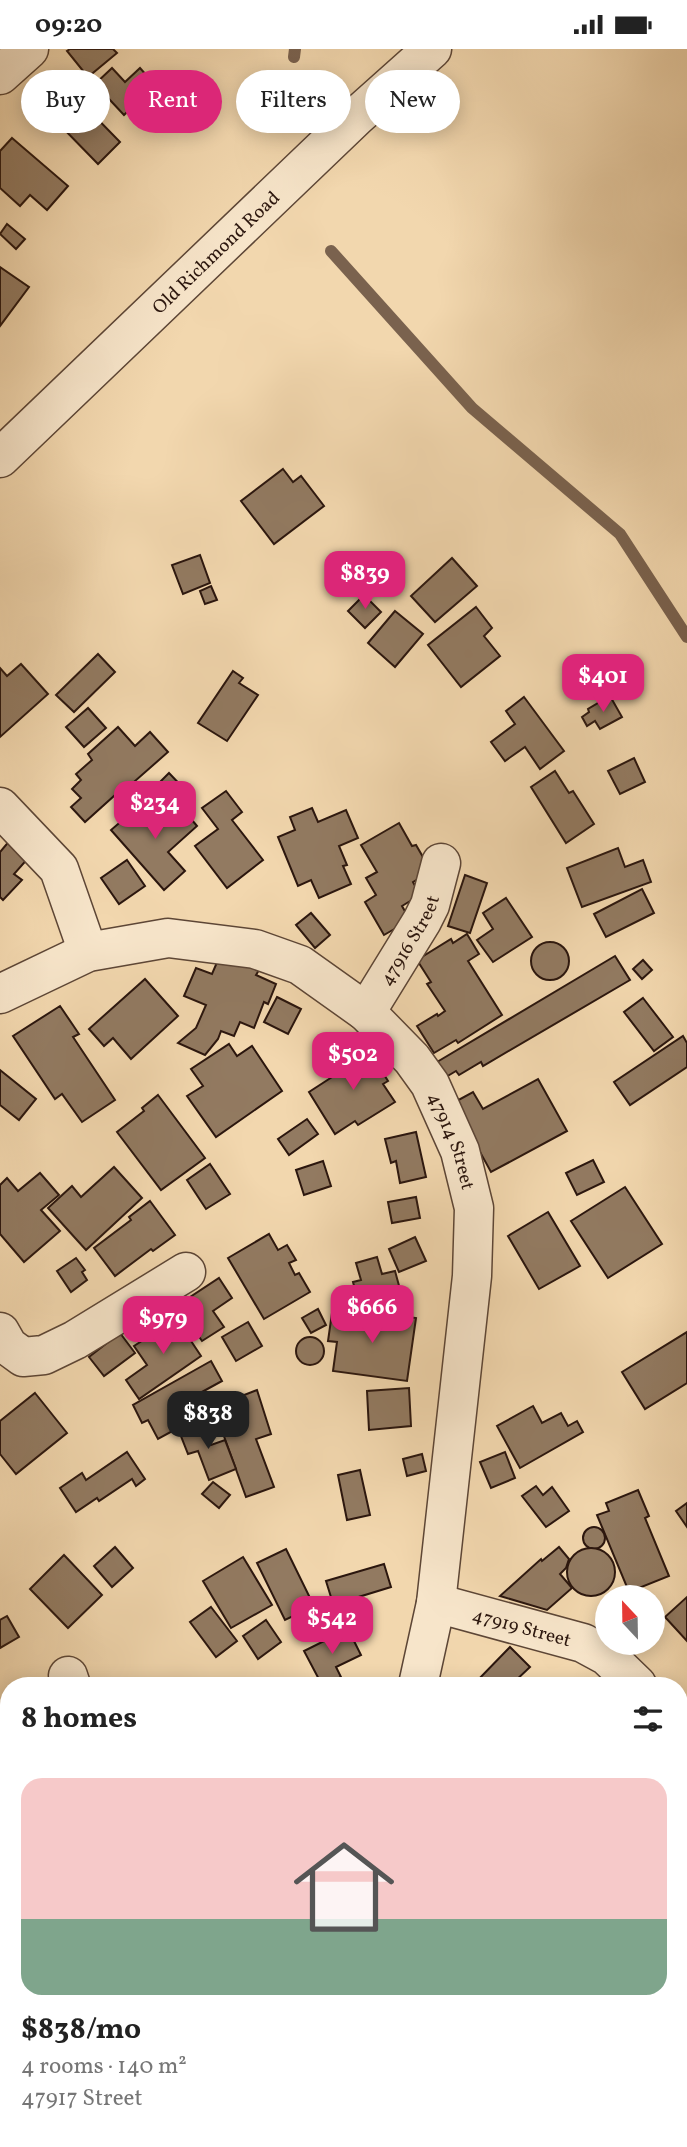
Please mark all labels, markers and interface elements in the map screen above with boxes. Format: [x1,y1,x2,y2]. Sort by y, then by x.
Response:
text: 09:20 [35,7,102,43]
chip: Buy [21,70,110,133]
chip: Rent [124,70,222,133]
chip: Filters [236,70,351,133]
chip: New [365,70,460,133]
street label: Old Richmond Road [147,186,286,321]
pin: $839 [324,552,406,611]
text: $839 [340,558,390,590]
pin: $401 [562,655,644,714]
text: $401 [578,661,628,693]
pin: $234 [114,781,196,841]
text: $234 [130,788,180,820]
street label: 47916 Street [374,892,447,991]
pin: $502 [312,1033,394,1092]
text: $502 [328,1039,378,1071]
street label: 47914 Street [420,1089,480,1193]
pin: $666 [331,1285,413,1345]
text: $666 [347,1292,397,1324]
pin: $979 [122,1297,204,1356]
text: $979 [139,1303,187,1335]
pin: $838 [167,1391,249,1451]
text: $838 [183,1398,233,1430]
north arrow [595,1585,665,1655]
map controls [595,1585,665,1655]
pin: $542 [291,1597,373,1656]
street label: 47919 Street [469,1602,574,1654]
text: $542 [307,1603,357,1635]
text: 8 homes [21,1698,137,1740]
icon: filters [629,1700,667,1738]
icon: home [281,1824,407,1950]
text: $838/mo [21,2009,141,2051]
text: 4 rooms · 140 m² [21,2051,187,2083]
text: 47917 Street [21,2083,143,2115]

